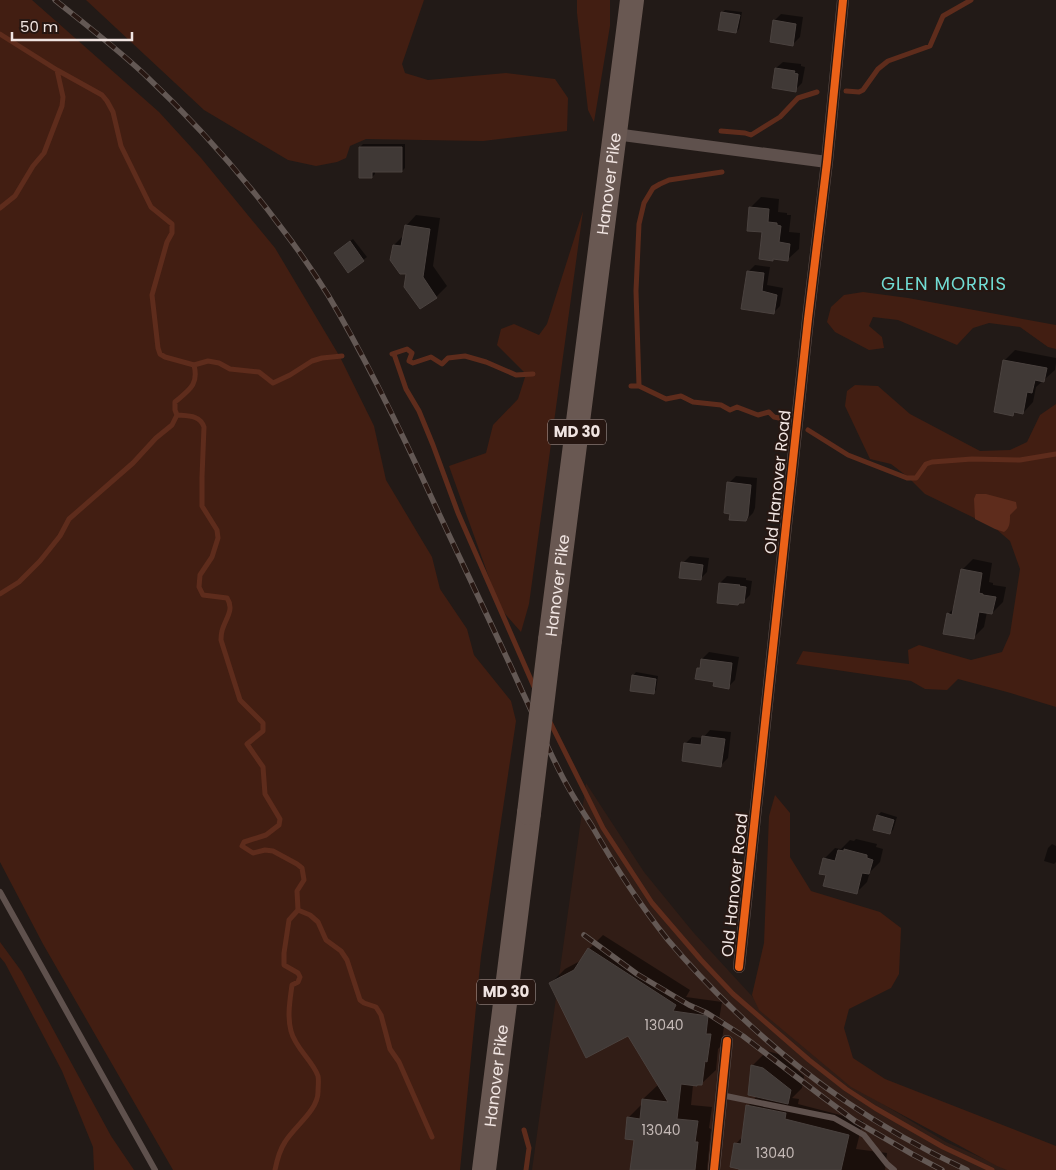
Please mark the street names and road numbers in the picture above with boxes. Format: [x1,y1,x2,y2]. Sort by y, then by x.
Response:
street label: Hanover Pike [591,131,627,236]
street label: Old Hanover Road [758,409,796,555]
road number: MD 30 [548,420,606,444]
street label: Hanover Pike [540,533,575,638]
street label: Old Hanover Road [715,812,753,958]
road number: MD 30 [477,980,535,1004]
street label: Hanover Pike [479,1023,514,1128]

